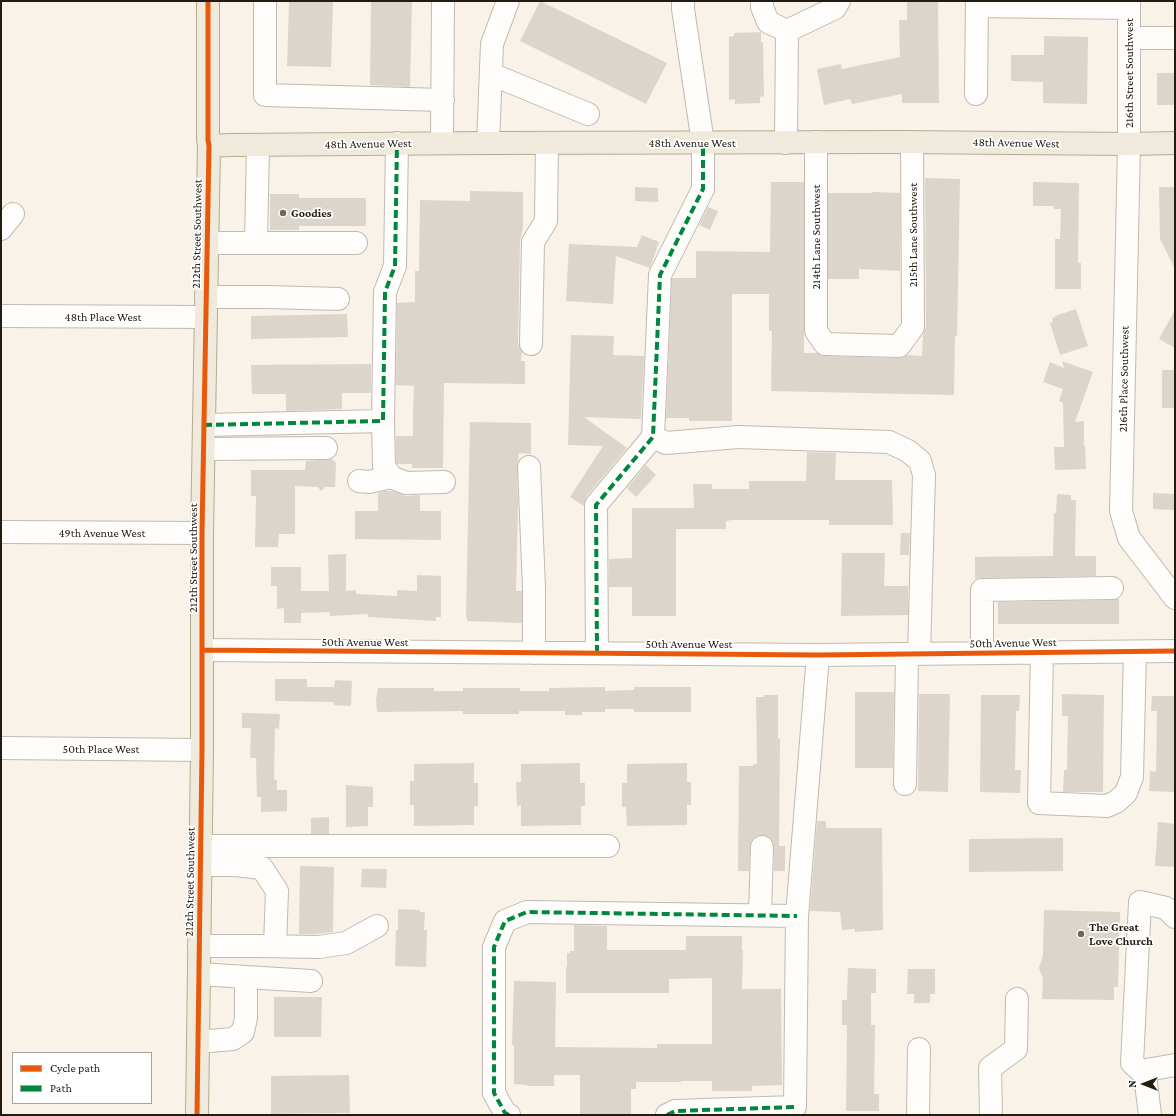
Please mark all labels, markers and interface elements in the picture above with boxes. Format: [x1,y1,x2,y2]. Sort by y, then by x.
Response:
street label: 216th Street Southwest [1122,18,1136,128]
street label: 48th Avenue West [972,135,1060,151]
street label: 48th Avenue West [324,136,412,152]
street label: 48th Avenue West [648,136,736,150]
street label: 212th Street Southwest [189,179,205,289]
street label: 215th Lane Southwest [906,183,920,287]
street label: 214th Lane Southwest [809,184,823,290]
place label: Goodies [291,206,332,220]
marker: Goodies [278,208,288,218]
street label: 48th Place West [65,310,141,324]
street label: 216th Place Southwest [1116,326,1132,432]
street label: 212th Street Southwest [186,503,200,613]
street label: 49th Avenue West [59,526,145,540]
street label: 50th Avenue West [321,635,409,649]
street label: 50th Avenue West [969,635,1057,651]
street label: 50th Avenue West [645,637,733,651]
street label: 50th Place West [63,742,139,756]
street label: 212th Street Southwest [182,827,198,937]
place label: The Great Love Church [1089,920,1153,948]
marker: The Great Love Church [1076,929,1086,939]
legend [12,1052,152,1104]
text: Cycle path [50,1061,100,1075]
north arrow [1124,1064,1164,1104]
text: N [1126,1080,1138,1088]
text: Path [50,1081,72,1095]

